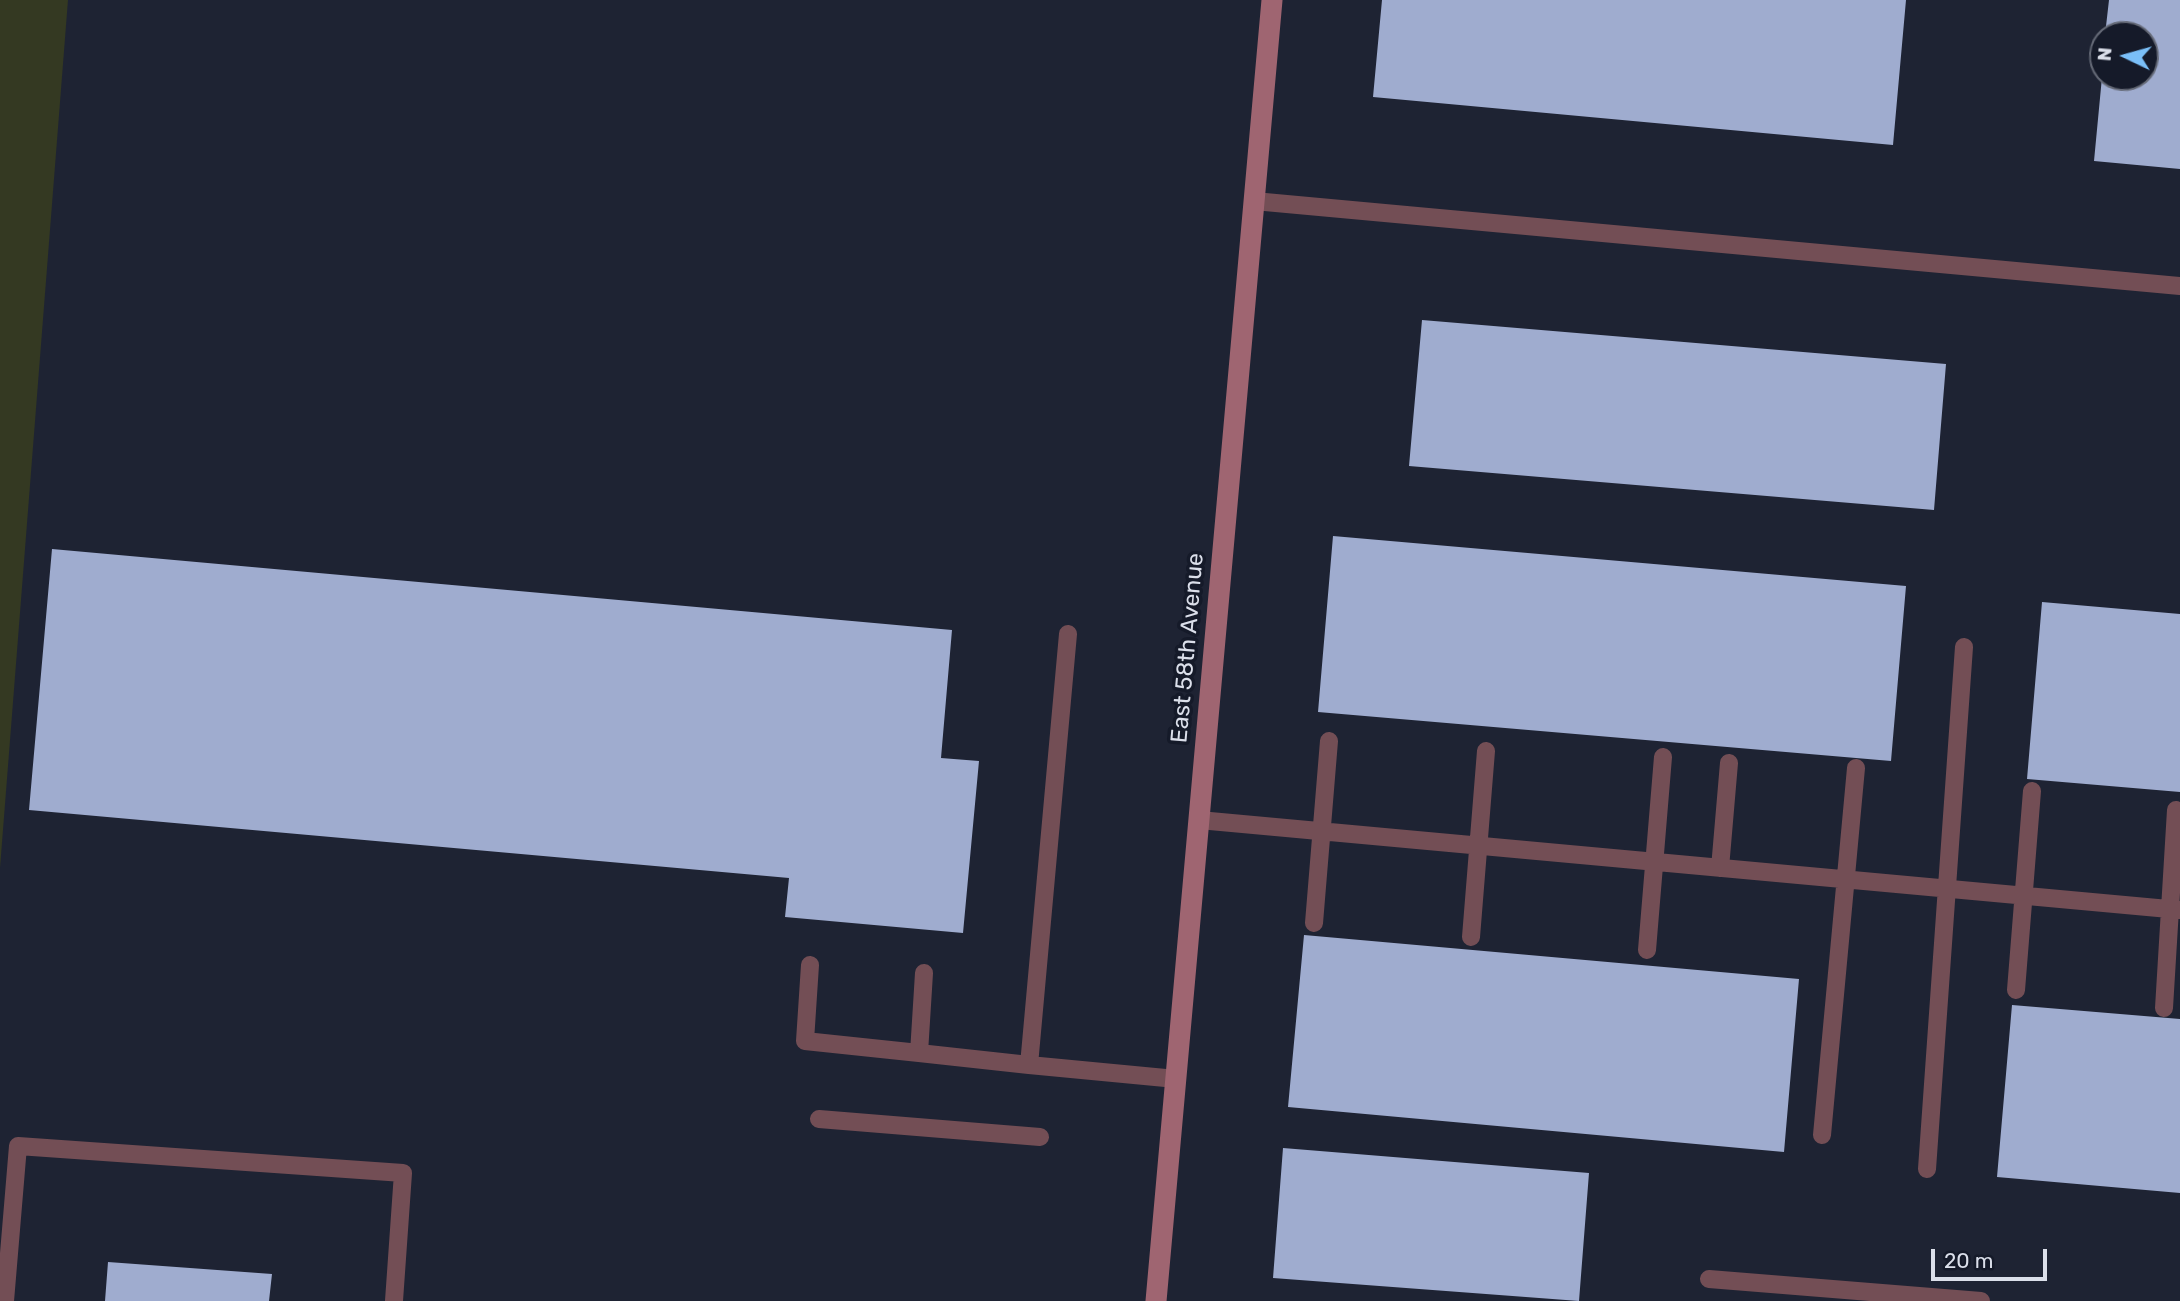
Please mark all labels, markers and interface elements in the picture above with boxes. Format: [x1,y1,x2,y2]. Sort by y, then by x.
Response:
north arrow [2089,21,2159,91]
text: N [2093,46,2117,62]
street label: East 58th Avenue [1166,552,1210,744]
scale bar [1935,1234,2050,1278]
text: 20 m [1944,1248,1993,1273]

